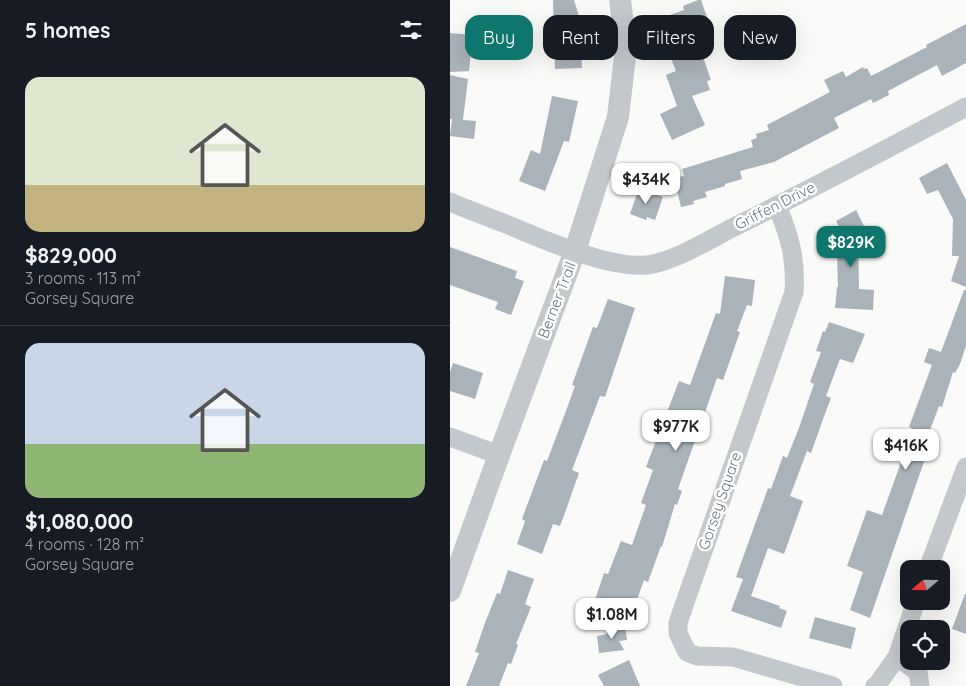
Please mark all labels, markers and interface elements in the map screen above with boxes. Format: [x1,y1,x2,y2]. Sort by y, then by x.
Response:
chip: Buy [465,15,533,60]
chip: Rent [543,15,618,60]
chip: Filters [628,15,714,60]
chip: New [724,15,796,60]
icon: filters [397,16,425,44]
text: 5 homes [25,17,110,43]
icon: home [180,110,270,200]
pin: $434K [611,162,681,205]
text: $434K [622,169,670,189]
street label: Griffen Drive [731,177,818,234]
pin: $829K [816,226,886,268]
text: $829K [828,232,875,252]
text: $829,000 [25,242,117,268]
street label: Berner Trail [533,259,580,341]
text: 3 rooms · 113 m² [25,268,141,288]
text: Gorsey Square [25,288,134,308]
icon: home [180,375,270,465]
pin: $977K [641,410,711,452]
text: $977K [653,416,699,436]
pin: $416K [871,428,941,471]
text: $416K [884,435,928,455]
street label: Gorsey Square [694,449,745,552]
text: $1,080,000 [25,508,133,534]
text: 4 rooms · 128 m² [25,534,144,554]
text: Gorsey Square [25,554,134,574]
north arrow [900,560,950,610]
map controls [900,560,950,670]
pin: $1.08M [571,598,653,640]
text: $1.08M [586,604,638,624]
button: locate [900,620,950,670]

